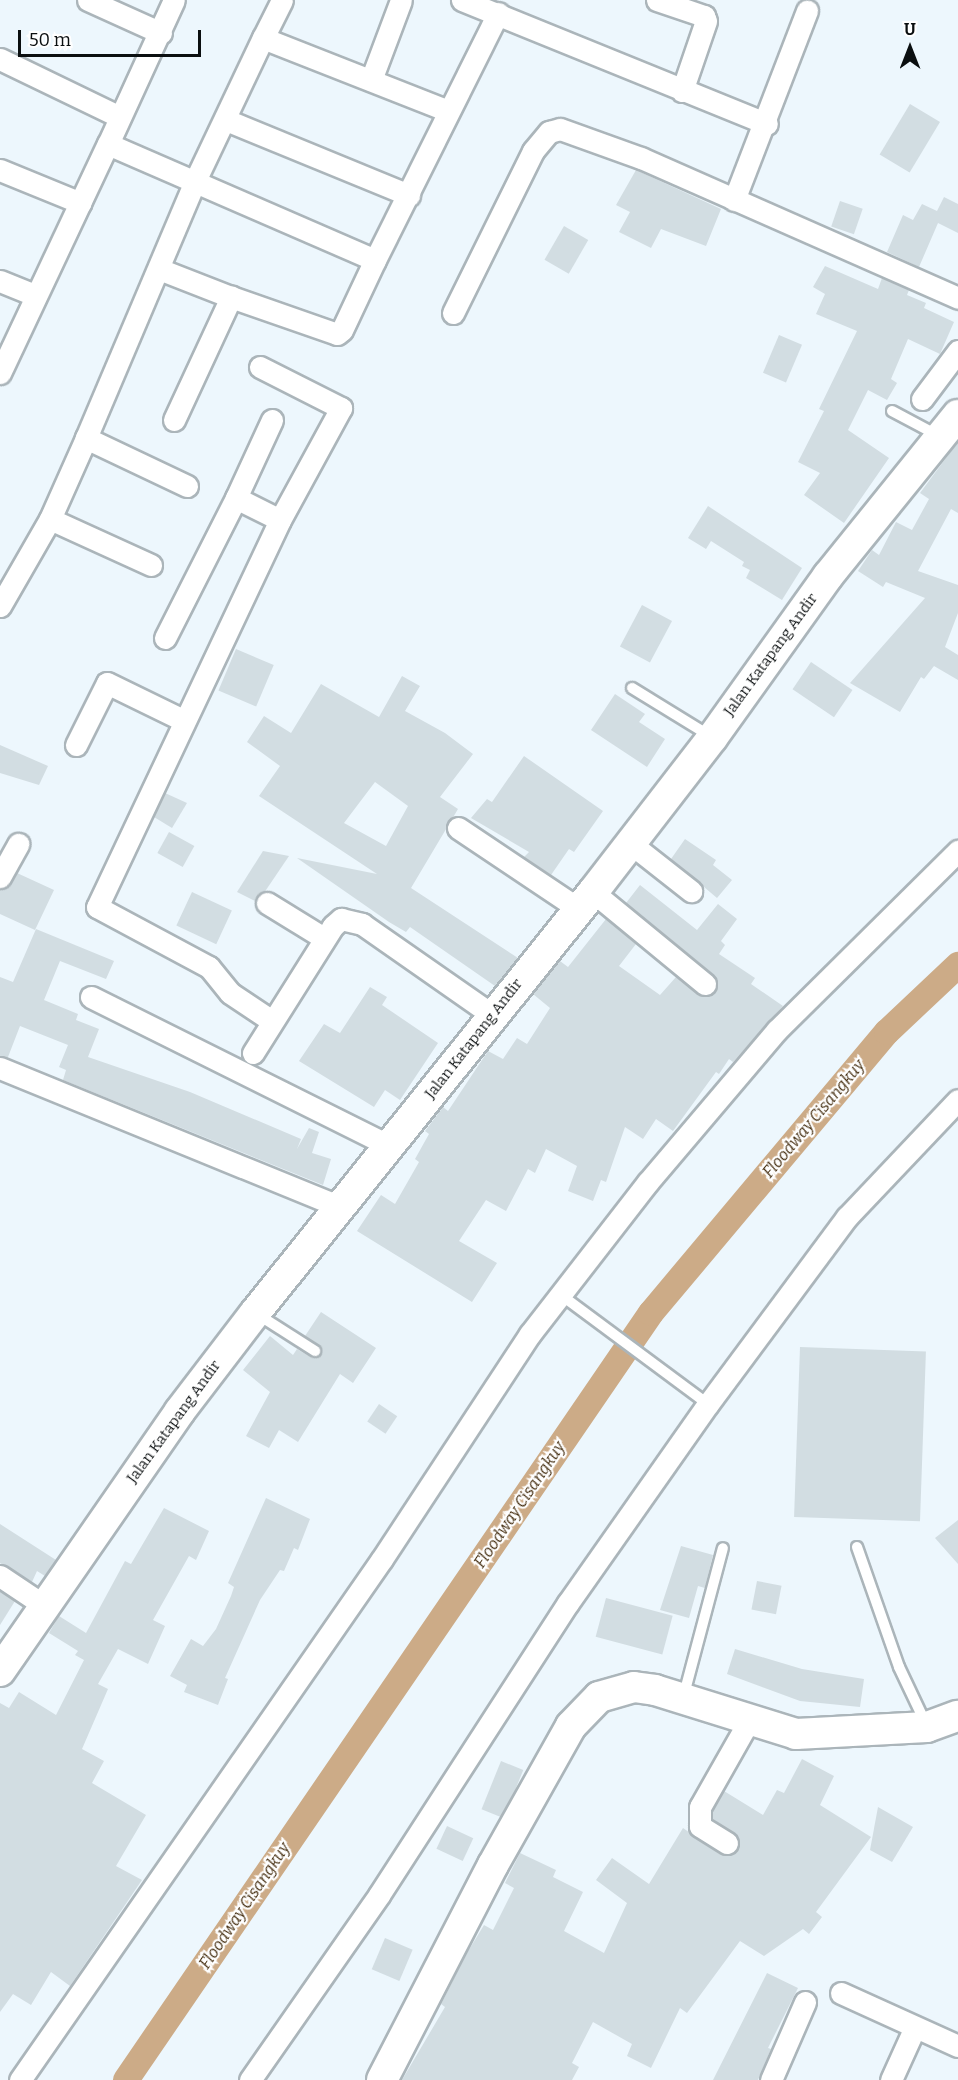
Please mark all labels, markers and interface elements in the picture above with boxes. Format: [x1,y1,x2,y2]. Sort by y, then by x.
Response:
scale bar [21,18,204,56]
north arrow [880,18,940,78]
text: U [904,20,916,39]
text: 50 m [29,29,71,51]
street label: Jalan Katapang Andir [720,590,822,720]
street label: Jalan Katapang Andir [422,975,526,1103]
water label: Floodway Cisangkuy [759,1056,869,1182]
street label: Jalan Katapang Andir [123,1357,225,1487]
water label: Floodway Cisangkuy [471,1438,569,1572]
water label: Floodway Cisangkuy [196,1839,294,1973]

